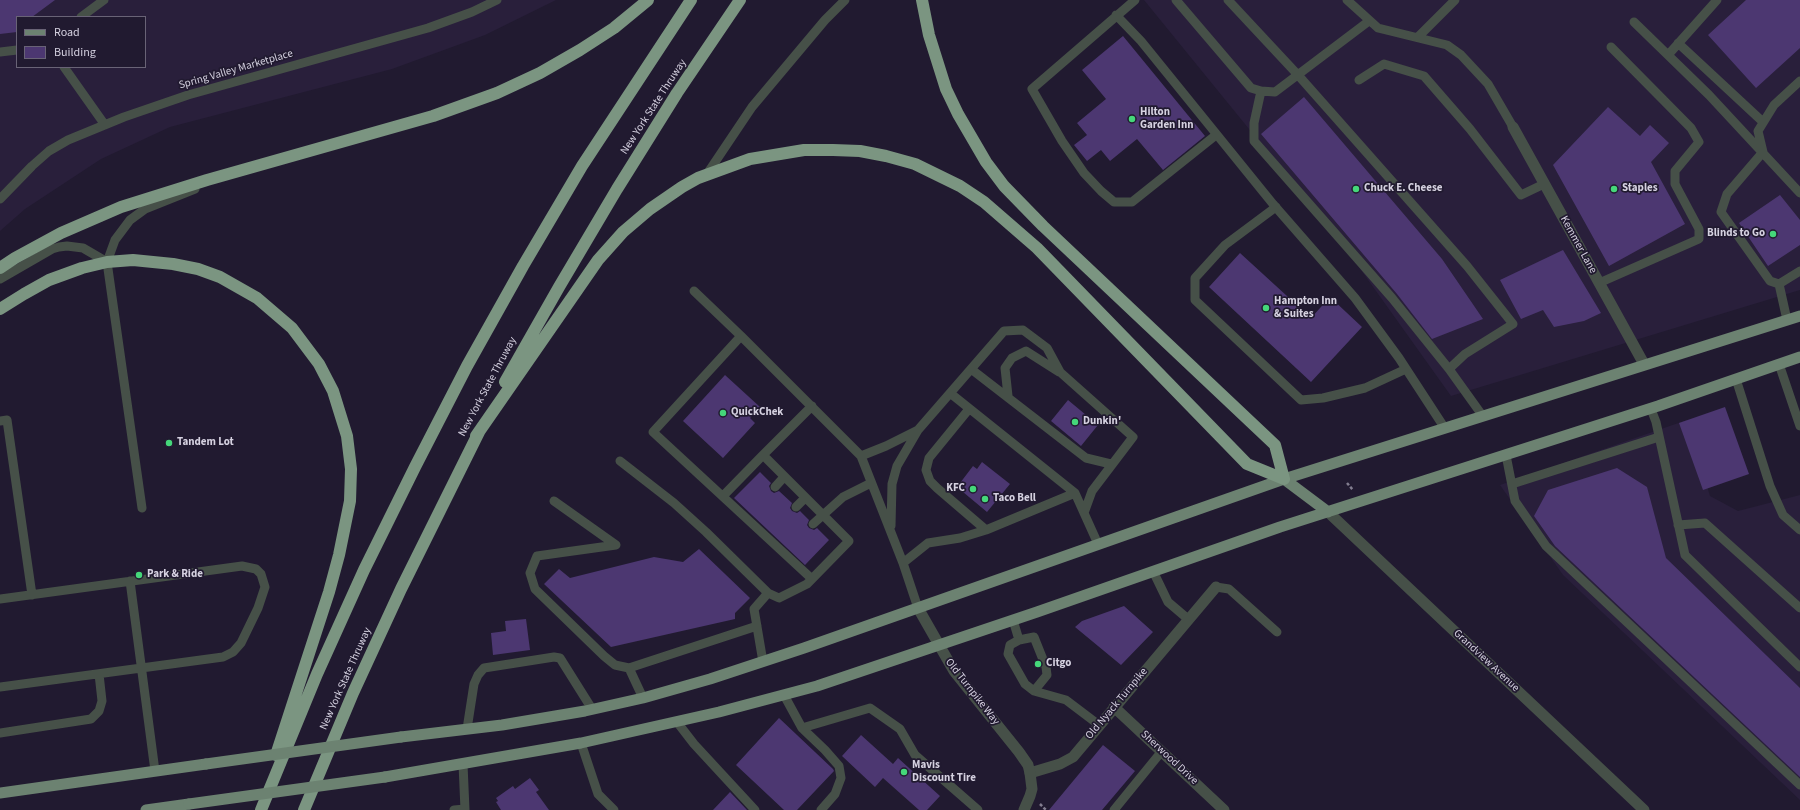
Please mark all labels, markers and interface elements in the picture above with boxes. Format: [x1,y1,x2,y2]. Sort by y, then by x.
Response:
legend [16,16,146,68]
text: Road [54,24,80,41]
text: Building [54,44,96,61]
street label: Spring Valley Marketplace [177,47,295,93]
street label: New York State Thruway [618,57,690,157]
place label: Hilton Garden Inn [1140,106,1193,132]
marker: Hilton Garden Inn [1127,114,1137,124]
place label: Chuck E. Cheese [1364,182,1442,196]
place label: Staples [1622,182,1658,196]
marker: Chuck E. Cheese [1351,184,1361,194]
marker: Staples [1609,184,1619,194]
street label: Kemmer Lane [1557,214,1599,276]
place label: Blinds to Go [1707,227,1765,241]
marker: Blinds to Go [1768,229,1778,239]
place label: Hampton Inn & Suites [1274,295,1337,321]
marker: Hampton Inn & Suites [1261,303,1271,313]
street label: New York State Thruway [456,335,520,439]
place label: QuickChek [731,406,783,420]
marker: QuickChek [718,408,728,418]
place label: Dunkin' [1083,415,1121,429]
marker: Dunkin' [1070,417,1080,427]
place label: Tandem Lot [177,436,234,450]
marker: Tandem Lot [164,438,174,448]
place label: KFC [946,482,965,496]
marker: KFC [968,484,978,494]
place label: Taco Bell [993,492,1036,506]
marker: Taco Bell [980,494,990,504]
place label: Park & Ride [147,568,203,582]
marker: Park & Ride [134,570,144,580]
street label: New York State Thruway [317,626,375,732]
street label: Grandview Avenue [1450,627,1522,695]
street label: Old Turnpike Way [942,656,1002,728]
place label: Citgo [1046,657,1071,671]
marker: Citgo [1033,659,1043,669]
street label: Old Nyack Turnpike [1083,666,1151,742]
street label: Sherwood Drive [1138,728,1200,788]
place label: Mavis Discount Tire [912,759,976,785]
marker: Mavis Discount Tire [899,767,909,777]

